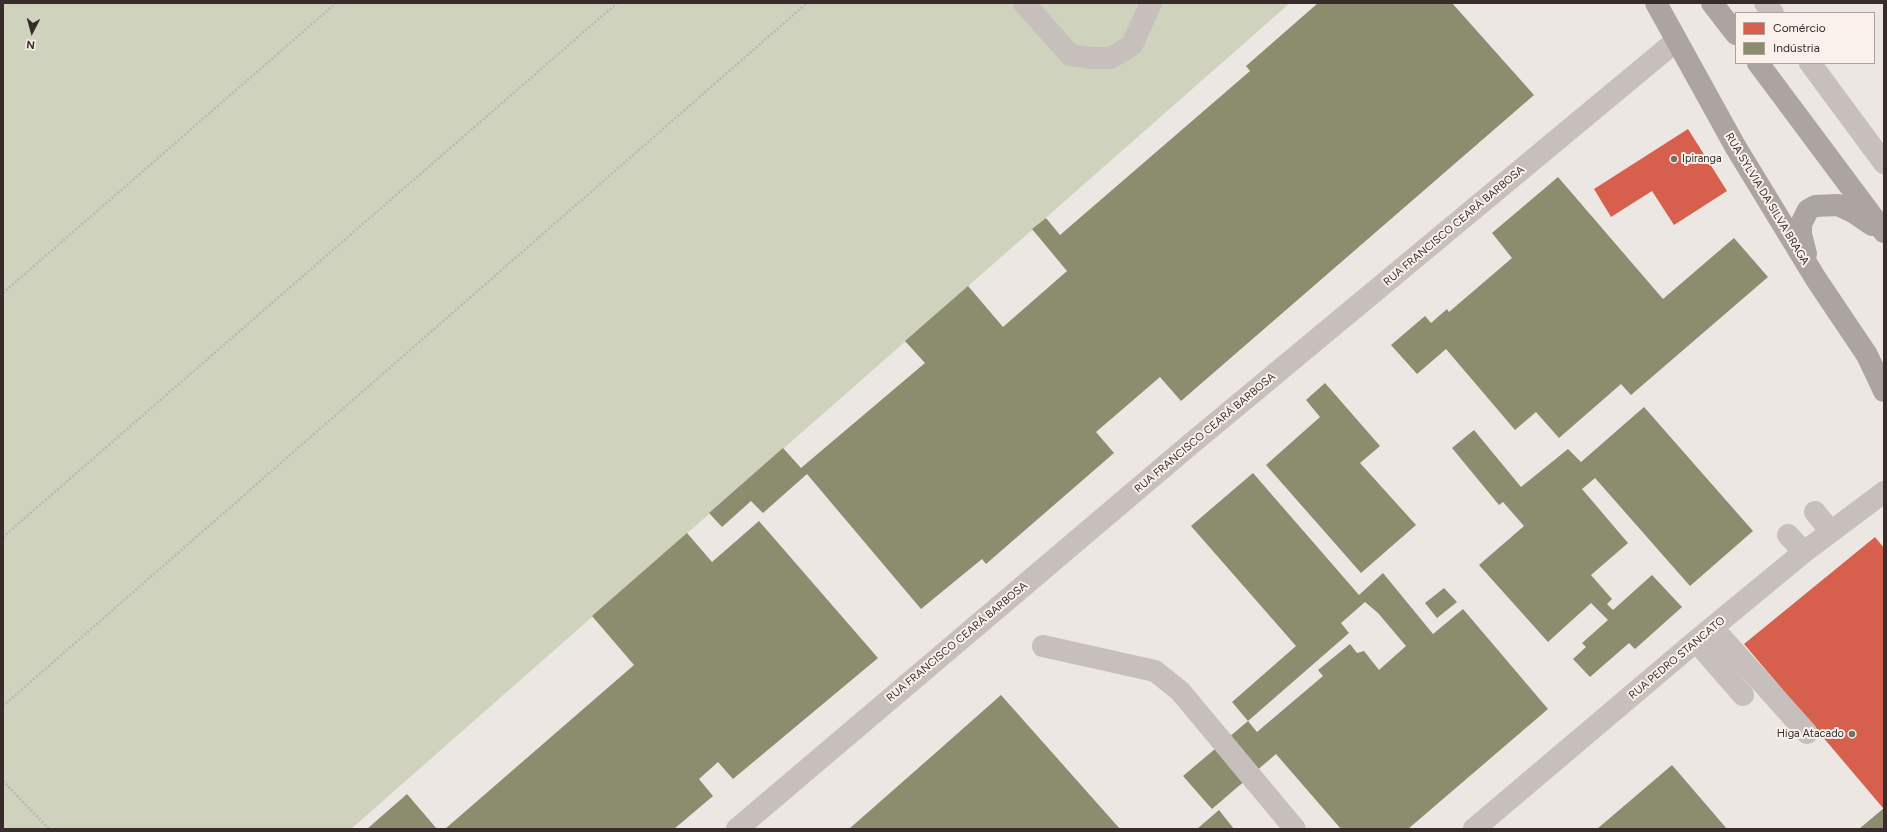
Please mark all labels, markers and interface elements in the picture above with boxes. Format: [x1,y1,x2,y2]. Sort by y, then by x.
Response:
north arrow [12,12,52,52]
legend [1735,12,1875,64]
text: Comércio [1773,21,1826,35]
text: N [26,38,36,51]
text: Indústria [1773,41,1820,55]
street label: RUA SYLVIA DA SILVA BRAGA [1722,131,1812,267]
place label: Ipiranga [1682,152,1722,166]
marker: Ipiranga [1669,154,1679,164]
street label: RUA FRANCISCO CEARÁ BARBOSA [1381,163,1527,289]
street label: RUA FRANCISCO CEARÁ BARBOSA [1132,370,1278,496]
street label: RUA FRANCISCO CEARÁ BARBOSA [884,579,1030,705]
street label: RUA PEDRO STANCATO [1626,614,1728,702]
place label: Higa Atacado [1777,727,1844,741]
marker: Higa Atacado [1847,729,1857,739]

